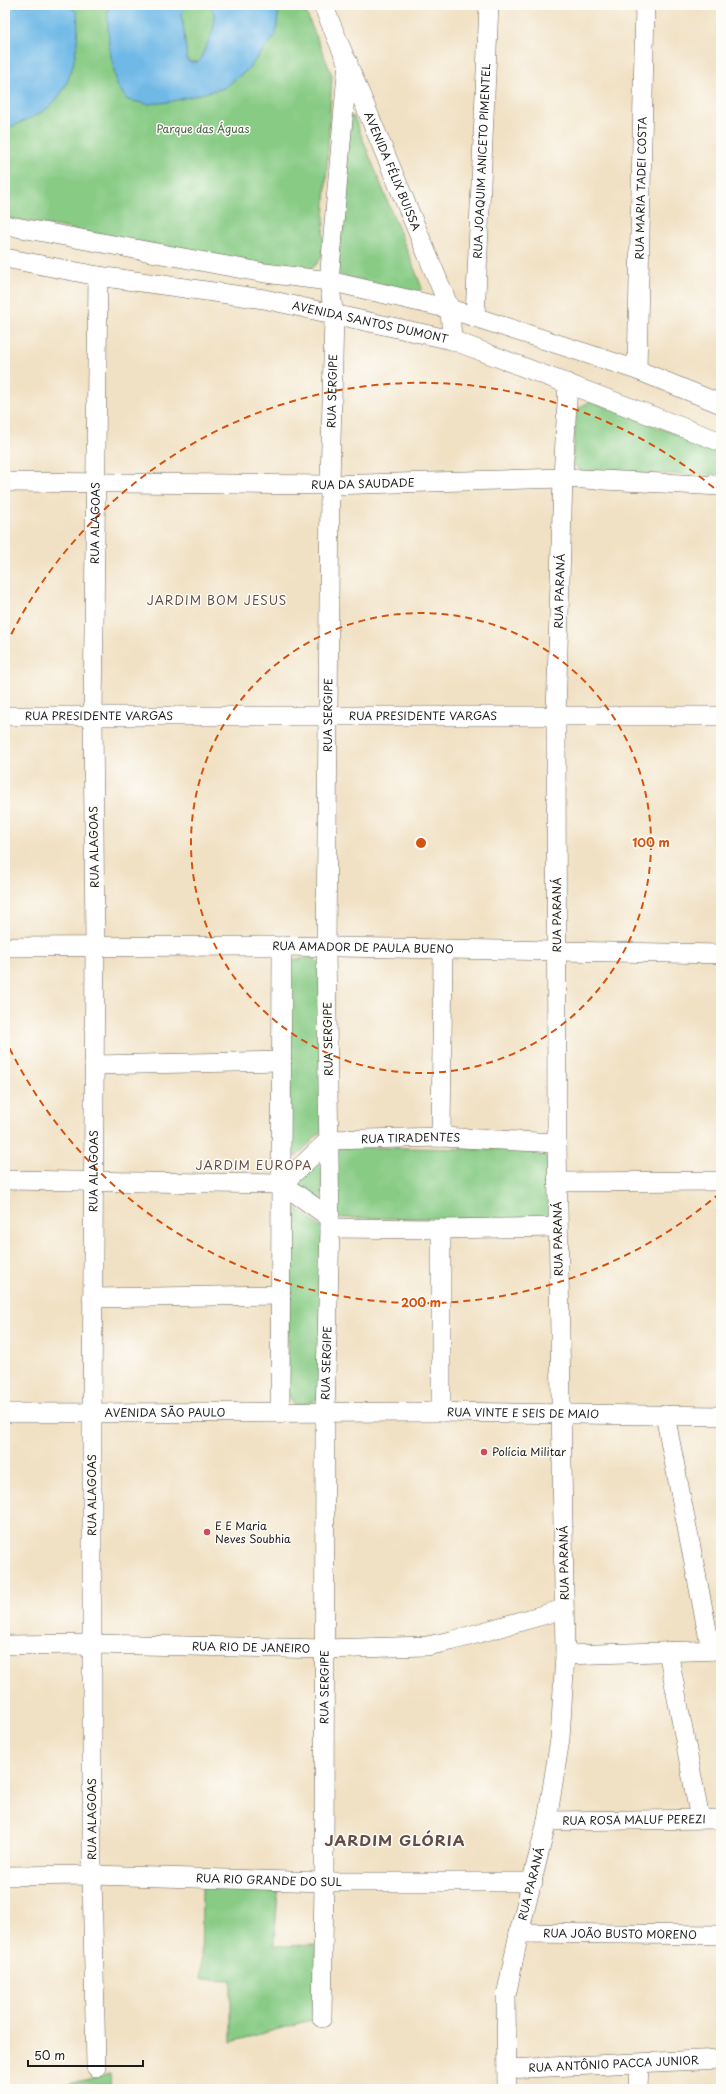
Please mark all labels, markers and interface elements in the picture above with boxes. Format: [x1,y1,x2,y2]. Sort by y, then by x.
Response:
street label: RUA JOAQUIM ANICETO PIMENTEL [469,62,494,259]
street label: AVENIDA FÉLIX BUISSA [360,109,425,233]
street label: RUA MARIA TADEI COSTA [630,116,651,260]
park label: Parque das Águas [156,120,250,137]
street label: AVENIDA SANTOS DUMONT [291,296,450,347]
street label: RUA SERGIPE [322,354,341,428]
street label: RUA DA SAUDADE [311,473,415,493]
street label: RUA ALAGOAS [86,482,104,564]
street label: RUA PARANÁ [550,553,569,629]
district label: JARDIM BOM JESUS [147,591,287,609]
street label: RUA SERGIPE [319,678,336,752]
street label: RUA PRESIDENTE VARGAS [25,707,173,724]
street label: RUA PRESIDENTE VARGAS [349,707,497,724]
street label: RUA ALAGOAS [84,806,103,888]
text: 100 m [632,833,670,851]
centre of rings [414,836,428,850]
street label: RUA PARANÁ [548,878,565,952]
street label: RUA AMADOR DE PAULA BUENO [272,937,454,957]
street label: RUA SERGIPE [318,1002,337,1076]
street label: RUA TIRADENTES [361,1128,461,1147]
street label: RUA ALAGOAS [84,1130,102,1212]
district label: JARDIM EUROPA [195,1156,313,1174]
street label: RUA PARANÁ [548,1201,567,1277]
text: 200 m [401,1293,441,1311]
street label: RUA SERGIPE [316,1326,335,1400]
street label: AVENIDA SÃO PAULO [105,1403,226,1421]
street label: RUA VINTE E SEIS DE MAIO [447,1403,599,1422]
place label: Polícia Militar [492,1443,566,1460]
marker: Polícia Militar [479,1447,489,1457]
street label: RUA ALAGOAS [83,1454,100,1536]
place label: E E Maria Neves Soubhia [215,1517,291,1547]
street label: RUA PARANÁ [554,1525,573,1601]
marker: E E Maria Neves Soubhia [202,1527,212,1537]
street label: RUA RIO DE JANEIRO [192,1637,310,1657]
street label: RUA SERGIPE [315,1650,332,1724]
street label: RUA ALAGOAS [83,1778,100,1860]
street label: RUA ROSA MALUF PEREZI [562,1810,706,1829]
district label: JARDIM GLÓRIA [325,1828,465,1851]
street label: RUA PARANÁ [513,1845,548,1922]
street label: RUA RIO GRANDE DO SUL [196,1869,343,1890]
street label: RUA JOÃO BUSTO MORENO [543,1924,697,1943]
scale bar [28,2042,143,2068]
text: 50 m [34,2046,65,2064]
street label: RUA ANTÔNIO PACCA JUNIOR [528,2051,700,2076]

